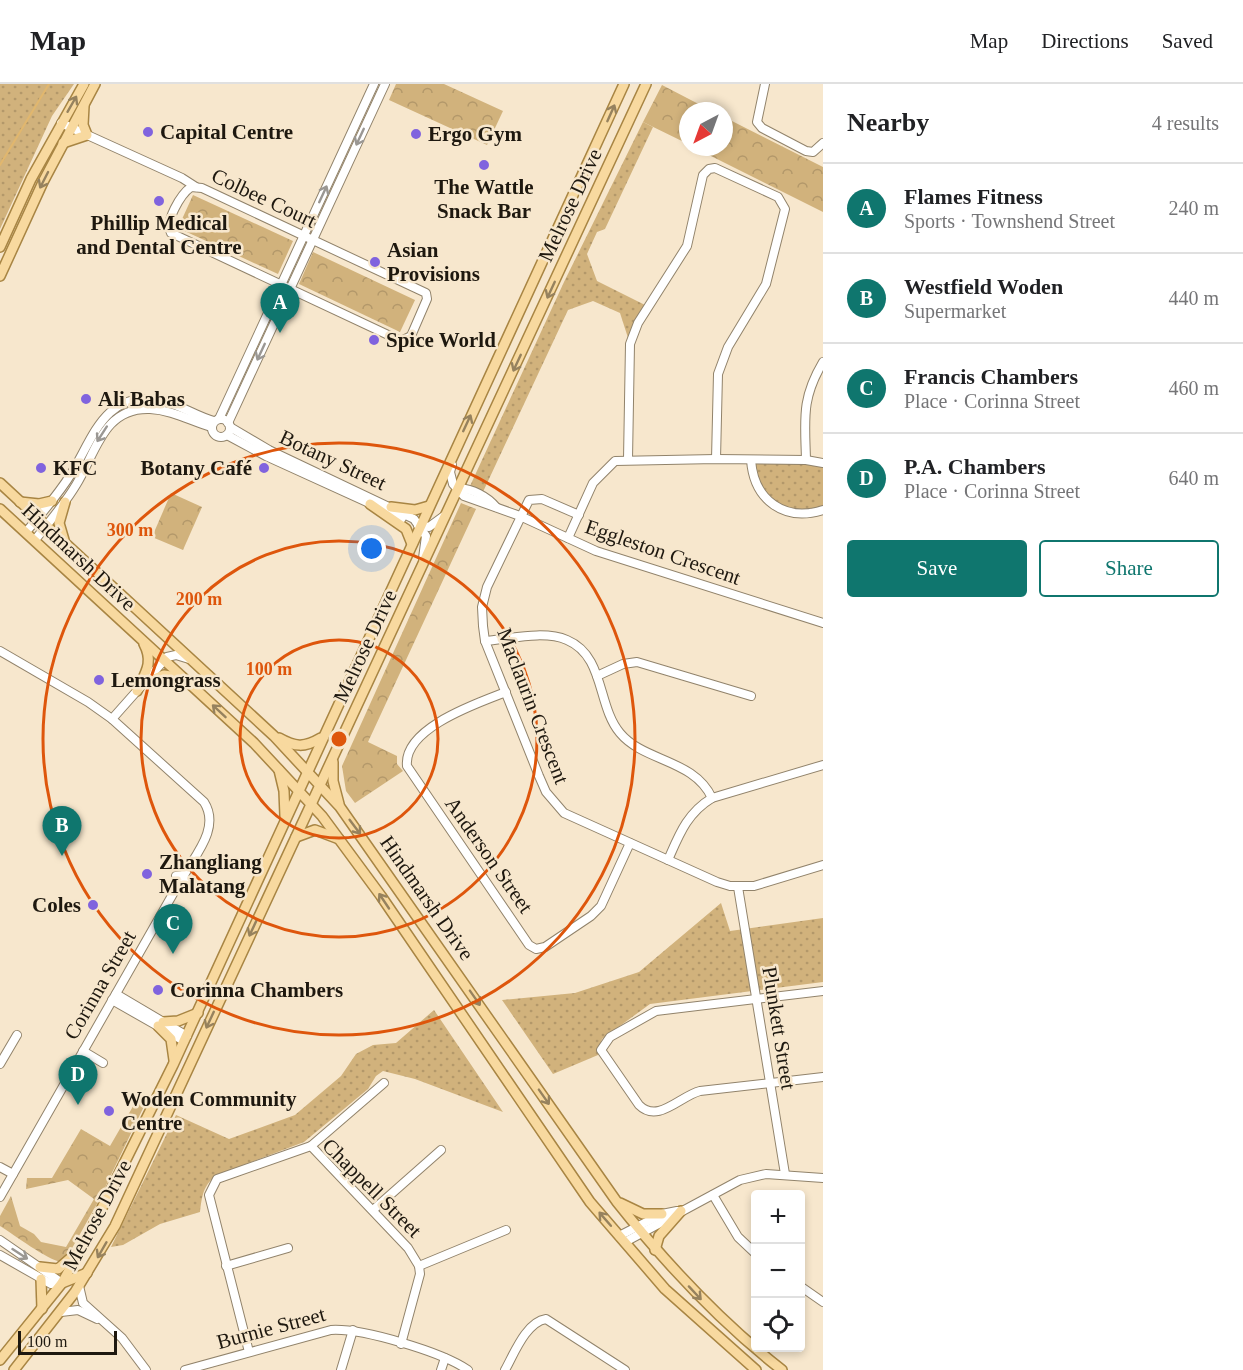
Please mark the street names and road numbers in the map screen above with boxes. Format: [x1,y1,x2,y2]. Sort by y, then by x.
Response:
street label: Melrose Drive [533,145,607,265]
street label: Colbee Court [208,163,320,233]
street label: Botany Street [276,425,390,495]
street label: Hindmarsh Drive [17,498,141,616]
street label: Eggleston Crescent [582,514,744,590]
street label: Melrose Drive [328,586,402,706]
street label: Maclaurin Crescent [492,625,574,787]
street label: Anderson Street [440,792,538,918]
street label: Hindmarsh Drive [375,831,479,965]
street label: Corinna Street [59,926,141,1044]
street label: Plunkett Street [757,965,801,1091]
street label: Chappell Street [318,1134,427,1243]
street label: Melrose Drive [58,1156,136,1274]
street label: Burnie Street [214,1302,328,1354]

